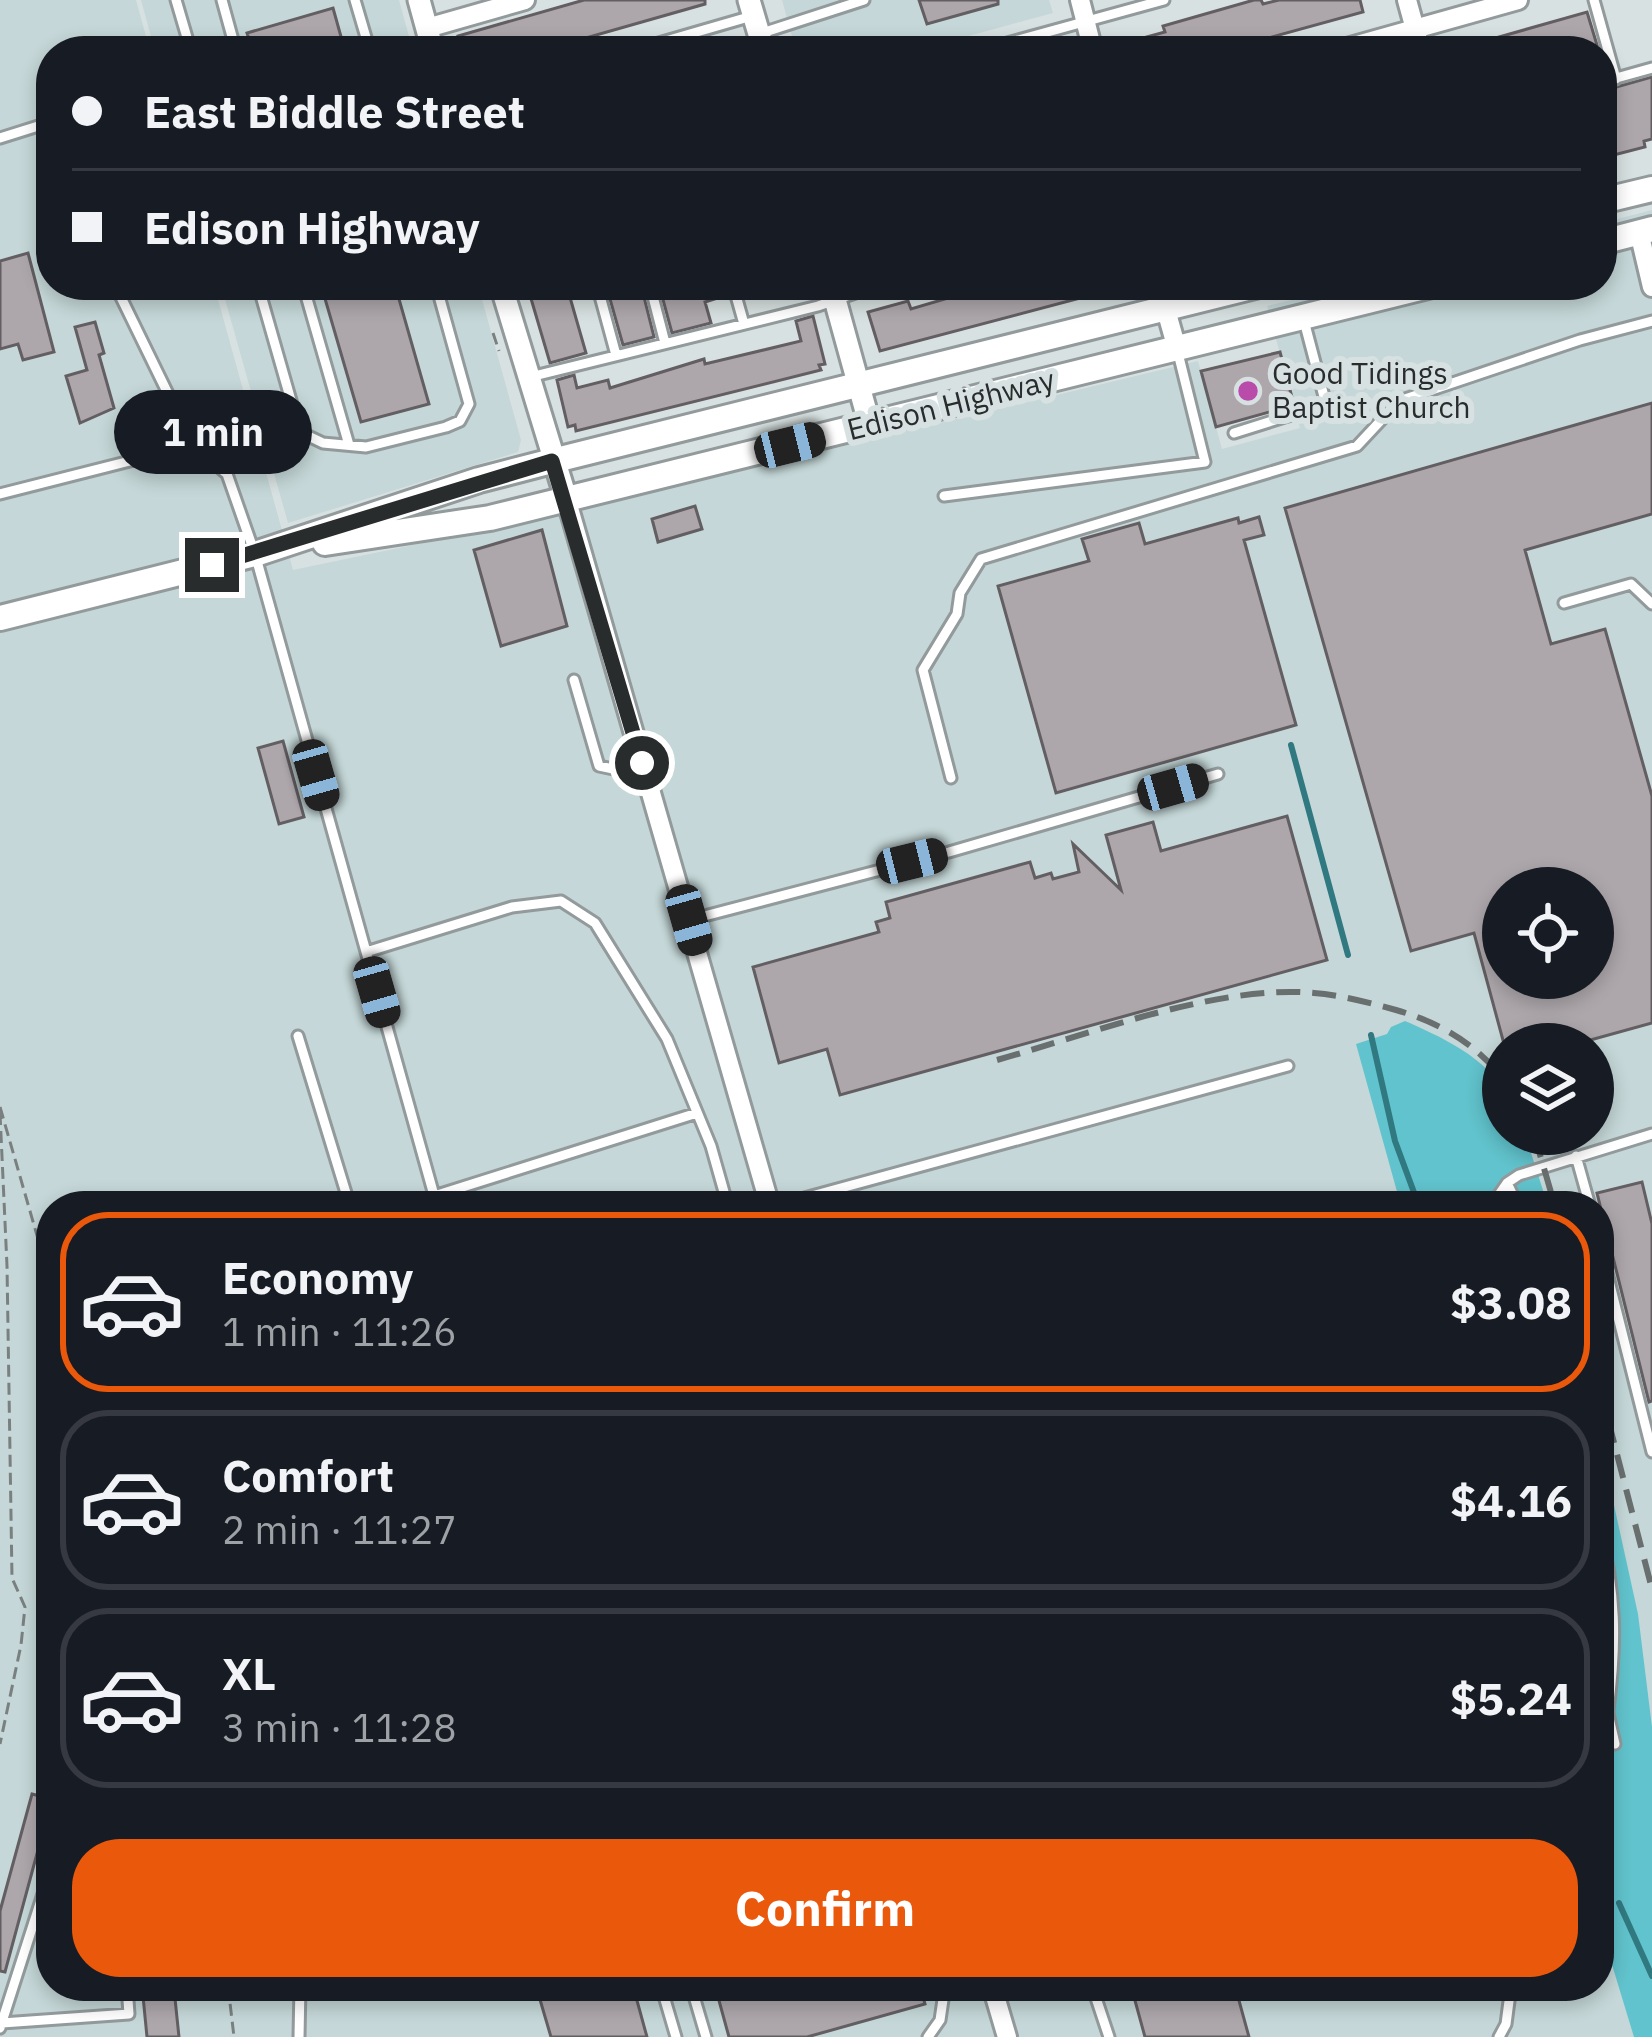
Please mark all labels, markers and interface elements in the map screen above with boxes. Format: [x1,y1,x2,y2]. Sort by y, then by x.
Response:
text: East Biddle Street [144,82,525,140]
text: Edison Highway [144,198,480,256]
place label: Good Tidings Baptist Church [1272,353,1471,426]
street label: Edison Highway [843,359,1059,448]
marker: Good Tidings Baptist Church [1235,378,1261,404]
callout: 1 min [113,391,311,475]
text: 1 min [162,406,264,457]
car [751,419,829,471]
route end [185,538,239,592]
car [289,735,343,815]
route start [615,736,669,790]
car [1133,760,1213,814]
car [873,835,951,887]
map controls [1482,867,1614,1155]
button: locate [1482,867,1614,999]
car [662,880,716,960]
car [350,952,404,1032]
button: layers [1482,1023,1614,1155]
icon: car [78,1248,186,1356]
text: Economy [222,1248,413,1306]
text: $3.08 [1450,1273,1572,1331]
text: 1 min · 11:26 [222,1306,457,1357]
icon: car [78,1446,186,1554]
text: Comfort [222,1446,394,1504]
text: $4.16 [1450,1471,1572,1529]
text: 2 min · 11:27 [222,1504,457,1555]
icon: car [78,1644,186,1752]
text: XL [222,1644,276,1702]
text: $5.24 [1450,1669,1572,1727]
text: 3 min · 11:28 [222,1702,457,1753]
button: Confirm [72,1839,1578,1977]

